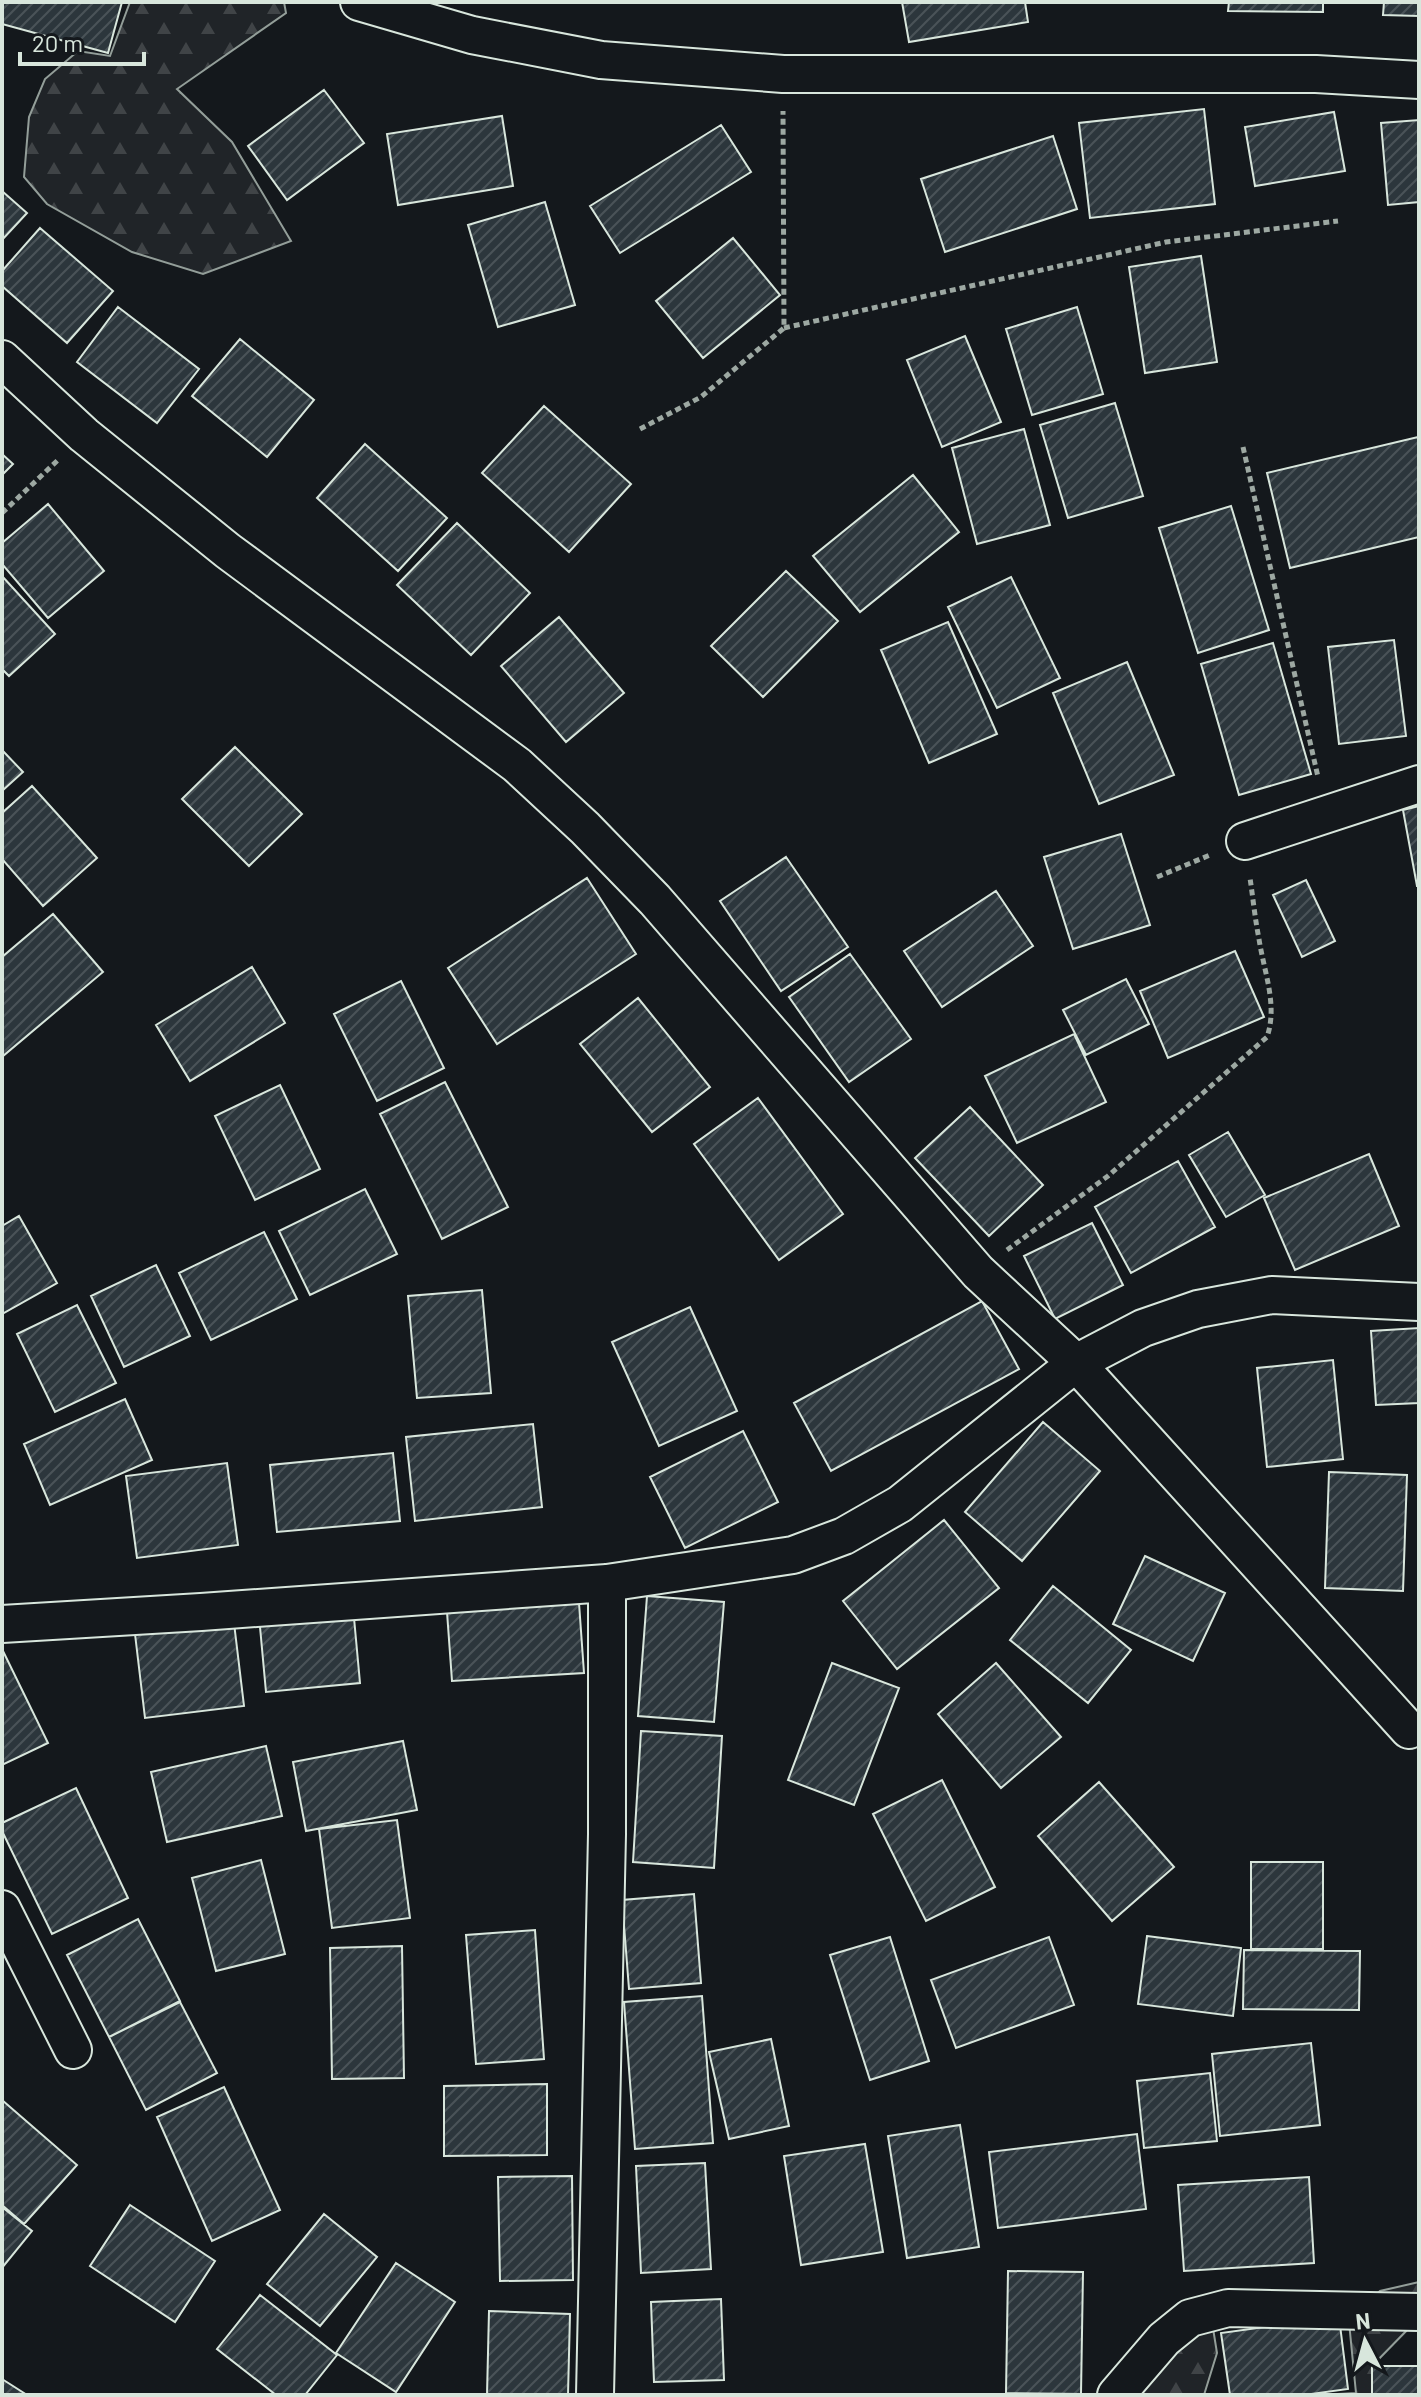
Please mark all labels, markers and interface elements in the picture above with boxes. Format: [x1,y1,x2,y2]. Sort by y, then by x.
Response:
scale bar [20,16,144,66]
text: 20 m [32,28,83,57]
north arrow [1325,2301,1405,2381]
text: N [1354,2306,1371,2334]

